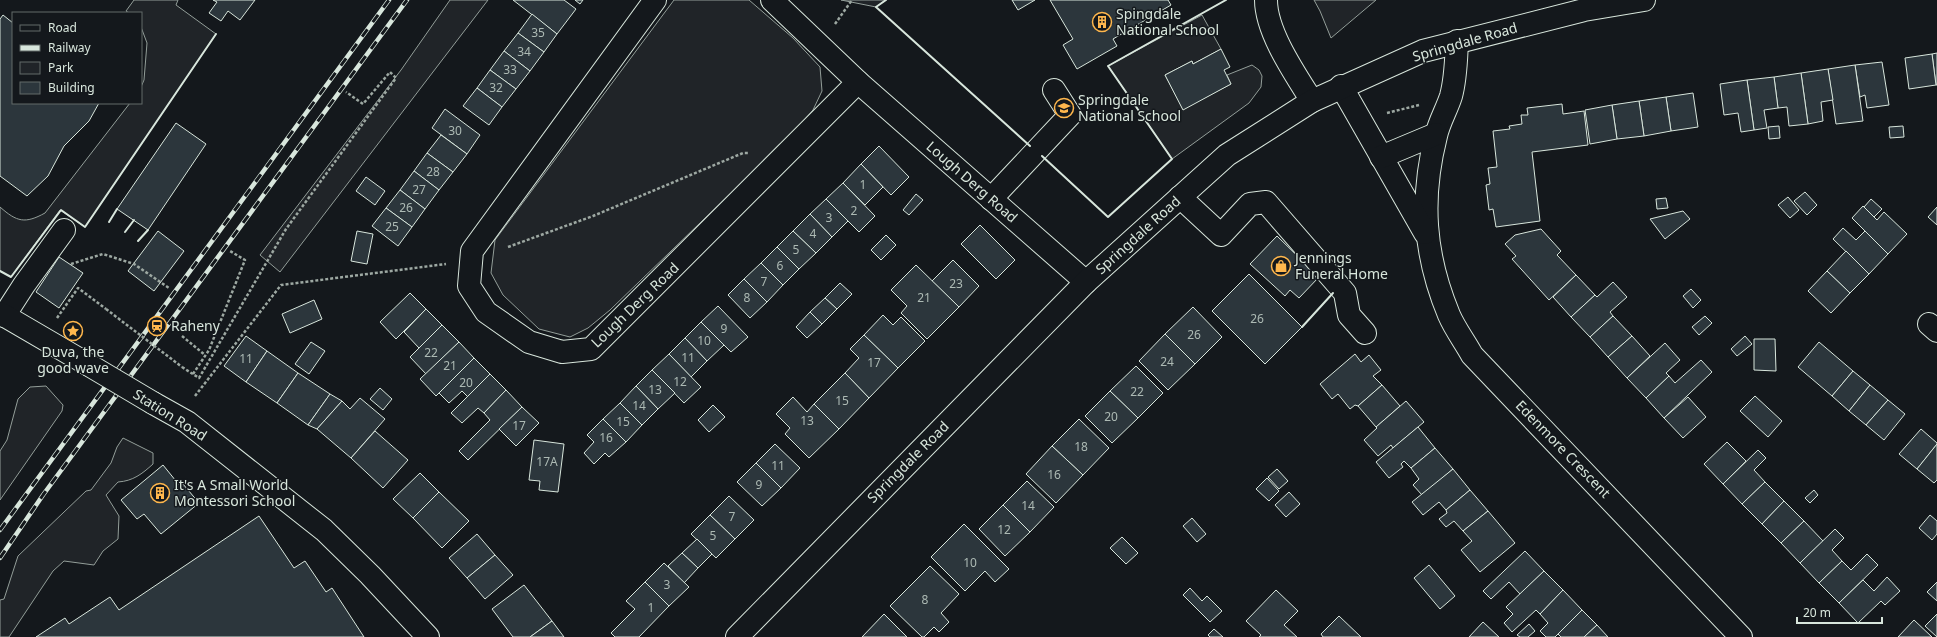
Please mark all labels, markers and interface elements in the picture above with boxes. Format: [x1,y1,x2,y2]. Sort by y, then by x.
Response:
place label: Spingdale National School [1116,4,1219,39]
building icon: Spingdale National School [1091,11,1113,33]
legend [12,12,142,104]
street label: Springdale Road [1410,17,1519,66]
text: Road [48,19,77,36]
house number: 35 [531,24,545,41]
text: Railway [48,39,92,56]
house number: 34 [517,43,531,60]
text: Park [48,59,74,76]
house number: 33 [503,61,517,78]
text: Building [48,79,95,96]
house number: 32 [489,79,503,96]
place label: Springdale National School [1078,90,1181,125]
school or university icon: Springdale National School [1053,97,1075,119]
house number: 30 [448,122,462,139]
street label: Lough Derg Road [923,137,1022,227]
house number: 28 [426,163,440,180]
house number: 1 [860,176,866,193]
house number: 27 [412,181,426,198]
street label: Springdale Road [1091,191,1184,278]
house number: 26 [399,199,413,216]
house number: 2 [851,202,858,219]
house number: 3 [826,209,833,226]
house number: 25 [385,218,399,235]
house number: 4 [810,225,817,242]
house number: 5 [793,241,800,258]
place label: Jennings Funeral Home [1293,248,1388,283]
shop icon: Jennings Funeral Home [1270,255,1292,277]
house number: 6 [777,257,784,274]
street label: Lough Derg Road [587,258,683,351]
house number: 7 [761,273,768,290]
house number: 23 [949,275,963,292]
house number: 8 [744,289,751,306]
house number: 21 [917,289,931,306]
house number: 26 [1250,310,1264,327]
station icon: Raheny [146,315,168,337]
place label: Raheny [171,316,221,335]
place icon: Duva, the good wave [62,320,84,342]
house number: 9 [721,320,728,337]
house number: 26 [1187,326,1201,343]
house number: 10 [697,332,711,349]
place label: Duva, the good wave [37,342,109,377]
house number: 22 [424,344,438,361]
house number: 11 [681,349,695,366]
house number: 11 [239,350,253,367]
house number: 24 [1160,353,1174,370]
house number: 17 [867,354,881,371]
house number: 21 [443,357,457,374]
house number: 12 [673,373,687,390]
house number: 20 [459,374,473,391]
house number: 13 [648,381,662,398]
house number: 22 [1130,383,1144,400]
street label: Station Road [130,384,211,445]
house number: 15 [835,392,849,409]
street label: Edenmore Crescent [1512,396,1615,502]
house number: 14 [632,397,646,414]
house number: 20 [1104,408,1118,425]
house number: 13 [800,412,814,429]
house number: 15 [616,413,630,430]
house number: 17 [512,417,526,434]
street label: Springdale Road [863,417,953,507]
house number: 16 [599,429,613,446]
house number: 18 [1074,438,1088,455]
house number: 17A [536,453,558,470]
house number: 11 [771,457,785,474]
house number: 16 [1047,466,1061,483]
place label: It's A Small World Montessori School [174,475,295,510]
house number: 9 [756,476,763,493]
building icon: It's A Small World Montessori School [149,482,171,504]
house number: 14 [1021,497,1035,514]
house number: 7 [729,508,736,525]
house number: 12 [997,521,1011,538]
house number: 5 [710,527,717,544]
house number: 10 [963,554,977,571]
house number: 3 [664,576,671,593]
house number: 8 [922,591,929,608]
house number: 1 [648,599,654,616]
scale bar [1797,599,1882,625]
text: 20 m [1803,604,1831,621]

